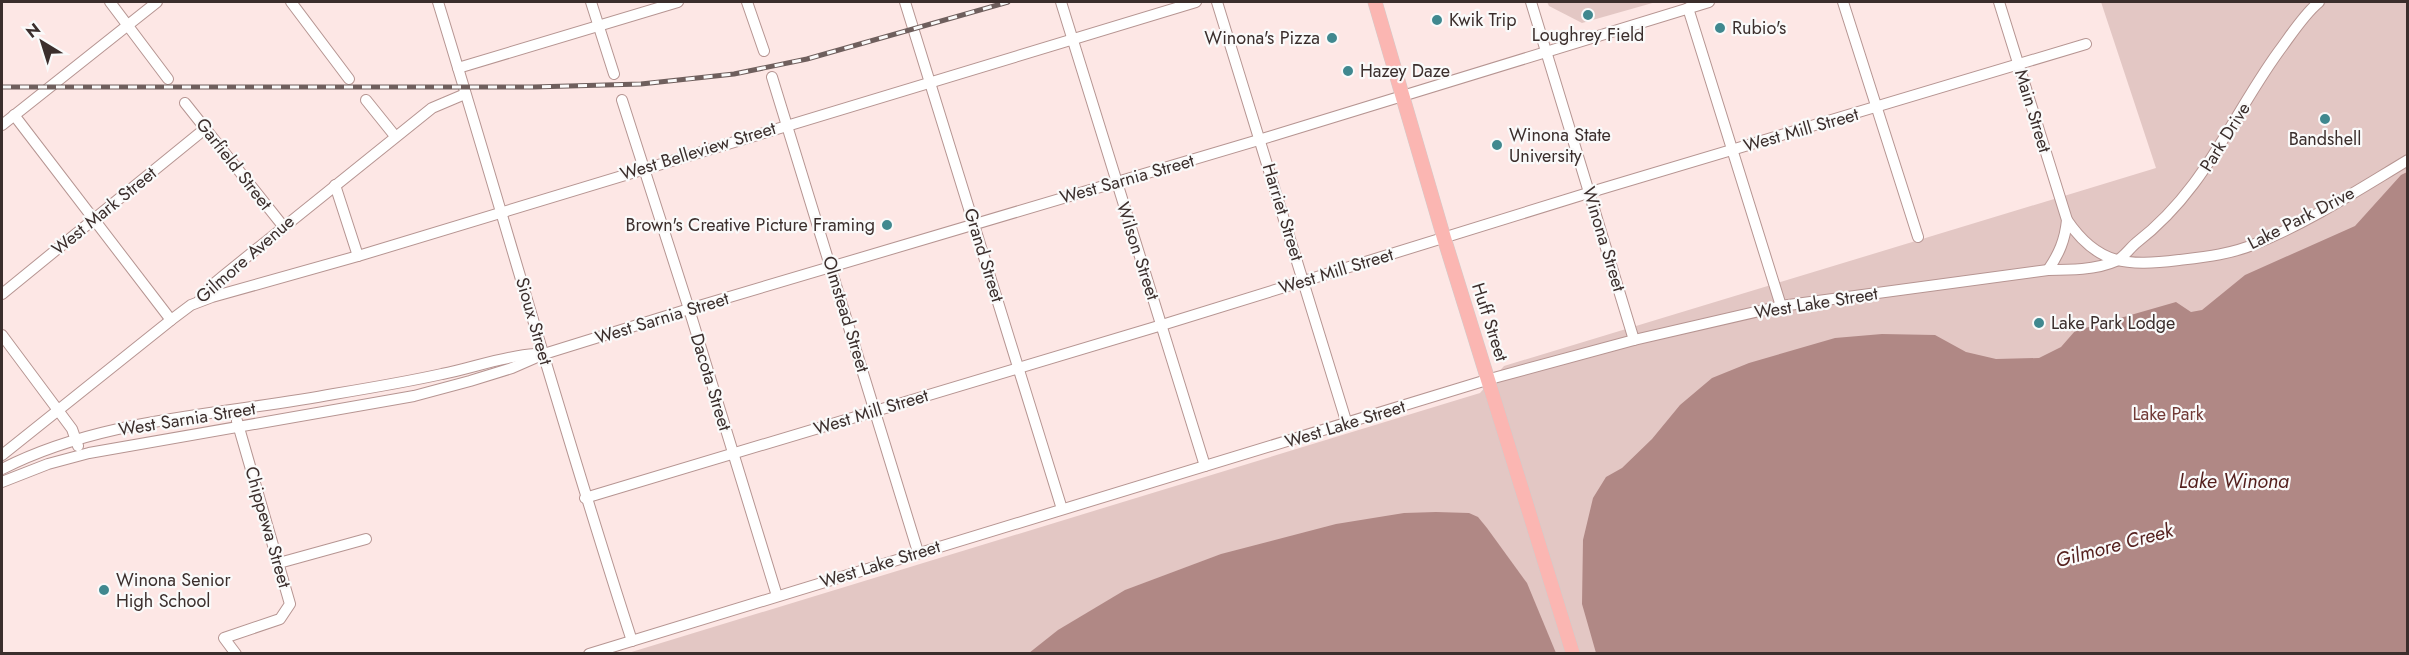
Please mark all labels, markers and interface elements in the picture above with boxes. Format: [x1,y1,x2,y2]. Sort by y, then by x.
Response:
place label: Kwik Trip [1449,7,1517,33]
marker: Loughrey Field [1581,8,1595,22]
north arrow [12,12,72,72]
marker: Kwik Trip [1430,13,1444,27]
place label: Rubio's [1732,15,1786,41]
text: N [21,18,45,44]
marker: Rubio's [1713,21,1727,35]
place label: Loughrey Field [1532,22,1644,48]
place label: Winona's Pizza [1204,25,1320,51]
marker: Winona's Pizza [1325,31,1339,45]
place label: Hazey Daze [1360,58,1450,84]
marker: Hazey Daze [1341,64,1355,78]
street label: Main Street [2008,66,2058,156]
street label: Park Drive [2193,97,2257,177]
street label: West Mill Street [1740,101,1862,159]
street label: Garfield Street [190,112,279,216]
marker: Bandshell [2318,112,2332,126]
street label: West Belleview Street [617,115,780,187]
place label: Winona State University [1509,122,1611,169]
place label: Bandshell [2289,126,2361,152]
marker: Winona State University [1490,138,1504,152]
street label: West Sarnia Street [1057,147,1198,211]
street label: West Mark Street [46,160,163,261]
street label: Harriet Street [1256,160,1310,264]
street label: Lake Park Drive [2243,180,2359,256]
street label: Winona Street [1576,183,1632,295]
street label: Wilson Street [1110,199,1166,304]
street label: Grand Street [957,205,1011,306]
street label: Gilmore Avenue [190,209,300,309]
place label: Brown's Creative Picture Framing [625,212,875,238]
marker: Brown's Creative Picture Framing [880,218,894,232]
street label: West Mill Street [1276,241,1397,301]
street label: Olmstead Street [816,253,876,376]
street label: Sioux Street [509,274,559,368]
street label: Huff Street [1465,279,1515,365]
street label: West Lake Street [1752,280,1880,326]
street label: West Sarnia Street [592,285,733,351]
place label: Lake Park Lodge [2051,310,2175,336]
marker: Lake Park Lodge [2032,316,2046,330]
street label: Dacota Street [684,330,738,435]
street label: West Mill Street [811,382,932,442]
street label: West Lake Street [1282,393,1409,455]
street label: West Sarnia Street [117,395,258,443]
park label: Lake Park [2132,401,2204,427]
street label: Chippewa Street [238,463,298,591]
water label: Lake Winona [2179,467,2289,496]
water label: Gilmore Creek [2052,515,2178,575]
street label: West Lake Street [817,533,944,595]
place label: Winona Senior High School [116,567,231,614]
marker: Winona Senior High School [97,583,111,597]

